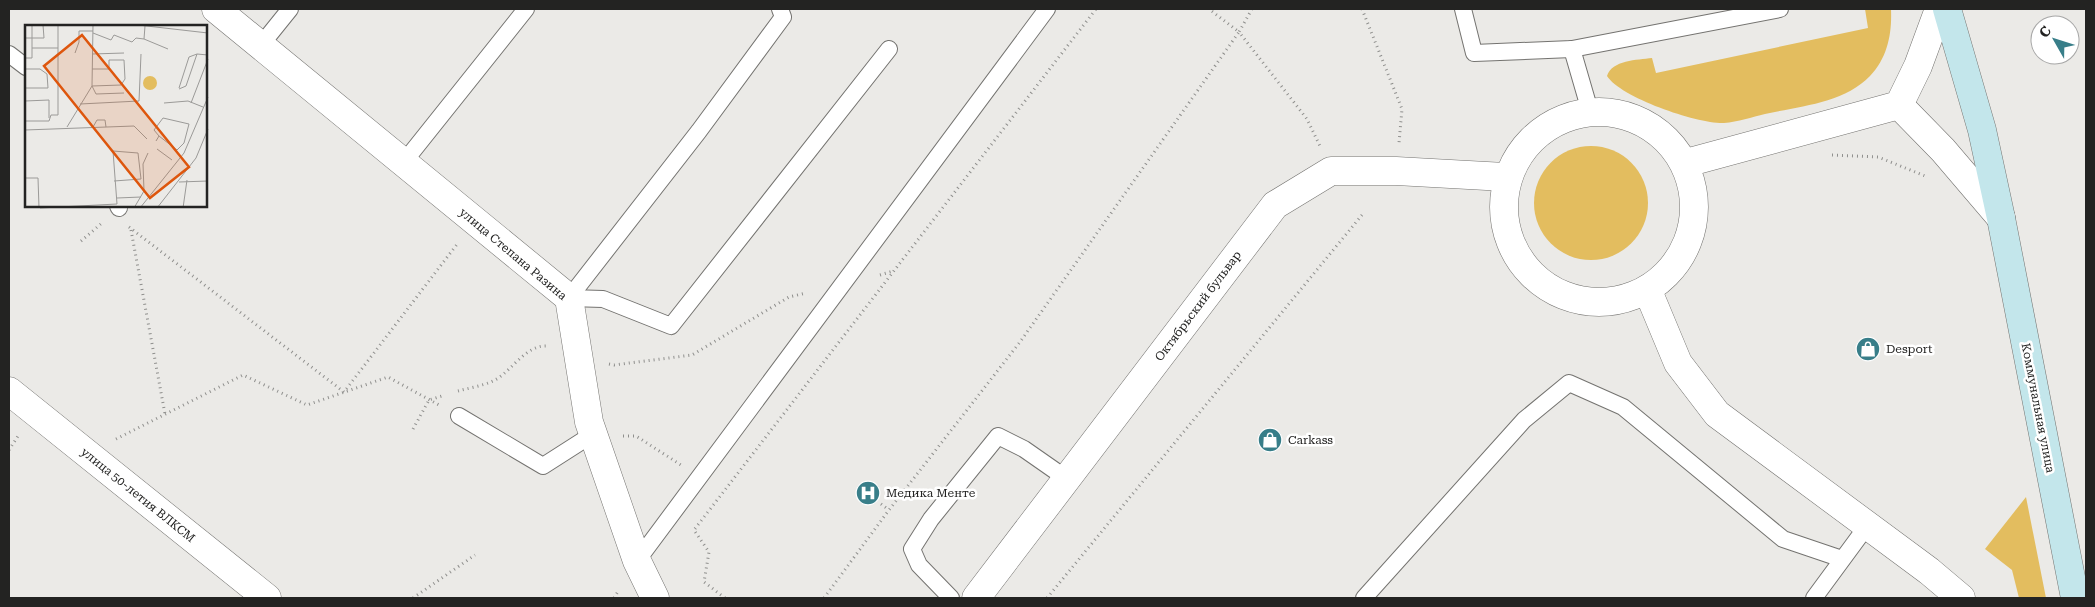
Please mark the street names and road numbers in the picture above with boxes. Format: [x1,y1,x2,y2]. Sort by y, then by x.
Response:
street label: улица Степана Разина [457,205,570,303]
street label: Октябрьский бульвар [1152,248,1244,364]
street label: Коммунальная улица [2019,342,2058,474]
street label: улица 50-летия ВЛКСМ [78,445,198,545]

